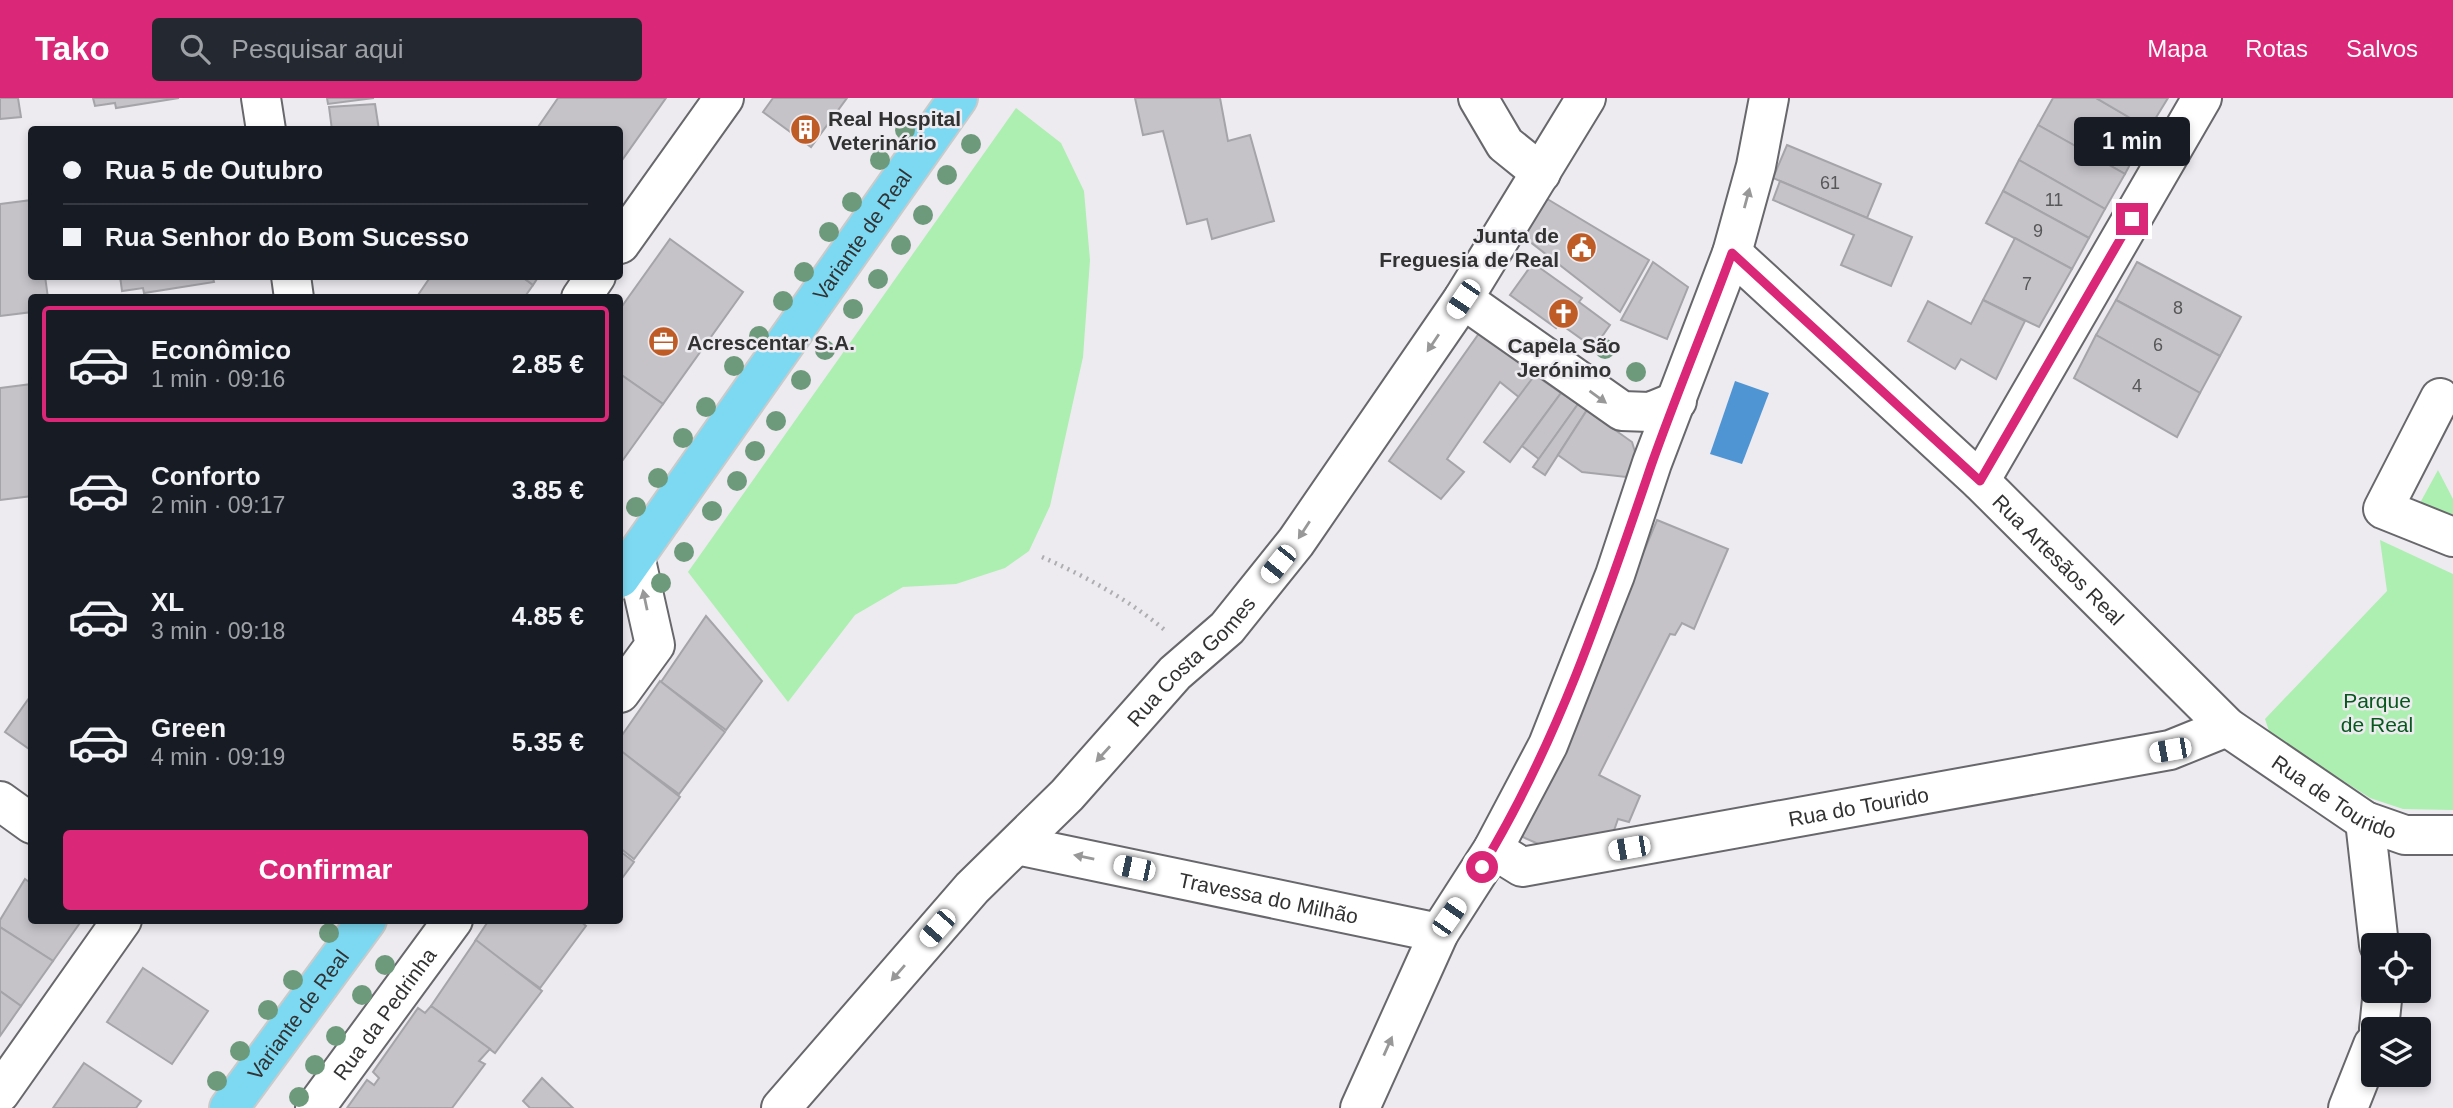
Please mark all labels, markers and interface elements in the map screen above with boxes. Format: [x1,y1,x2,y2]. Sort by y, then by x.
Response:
search box [152,18,642,81]
text: Tako [35,30,110,67]
icon: search [176,30,214,68]
text: Pesquisar aqui [232,34,404,64]
text: Mapa [2147,35,2207,62]
text: Rotas [2245,35,2308,62]
text: Salvos [2346,35,2418,62]
place label: Real Hospital Veterinário [828,107,961,154]
building icon: Real Hospital Veterinário [788,113,822,147]
callout: 1 min [2074,117,2190,166]
text: 1 min [2102,128,2162,154]
text: Rua 5 de Outubro [105,155,323,185]
street label: Variante de Real [808,165,916,305]
house number: 61 [1820,173,1840,193]
one-way arrow [1742,187,1753,209]
house number: 11 [2045,190,2063,210]
route end [2116,203,2148,235]
house number: 9 [2033,221,2043,241]
text: Rua Senhor do Bom Sucesso [105,222,469,252]
place label: Junta de Freguesia de Real [1379,224,1559,271]
public building icon: Junta de Freguesia de Real [1565,230,1599,264]
house number: 7 [2022,274,2032,294]
car [1443,276,1484,322]
church icon: Capela São Jerónimo [1547,296,1581,330]
house number: 8 [2173,298,2183,318]
office icon: Acrescentar S.A. [647,325,681,359]
place label: Acrescentar S.A. [687,331,855,354]
icon: car [67,333,130,396]
one-way arrow [1426,334,1440,352]
place label: Capela São Jerónimo [1507,334,1621,381]
text: Econômico [151,335,291,365]
house number: 6 [2153,335,2163,355]
text: 2.85 € [512,349,584,379]
text: 1 min · 09:16 [151,366,285,392]
house number: 4 [2132,376,2142,396]
one-way arrow [1589,390,1607,404]
icon: car [67,459,130,522]
text: Conforto [151,461,261,491]
text: 3.85 € [512,475,584,505]
street label: Rua Artesãos Real [1989,489,2129,629]
text: 2 min · 09:17 [151,492,285,518]
one-way arrow [1297,520,1310,540]
car [1257,541,1300,587]
icon: car [67,585,130,648]
text: XL [151,587,184,617]
one-way arrow [639,589,650,611]
street label: Rua Costa Gomes [1122,592,1259,731]
text: 4.85 € [512,601,584,631]
text: 3 min · 09:18 [151,618,285,644]
park label: Parque de Real [2341,689,2413,736]
icon: car [67,711,130,774]
text: Green [151,713,226,743]
text: 5.35 € [512,727,584,757]
car [2148,736,2193,764]
text: 4 min · 09:19 [151,744,285,770]
one-way arrow [1096,745,1112,762]
street label: Rua de Tourido [2268,750,2400,843]
street label: Rua do Tourido [1786,782,1930,830]
button: Confirmar [63,830,588,910]
car [1607,834,1652,862]
one-way arrow [1073,851,1095,862]
route start [1466,851,1498,883]
car [1112,853,1157,883]
street label: Travessa do Milhão [1177,868,1360,927]
car [1429,894,1470,940]
car [916,905,959,951]
map controls [2361,933,2431,1087]
button: locate [2361,933,2431,1003]
street label: Rua da Pedrinha [328,943,440,1084]
street label: Variante de Real [243,945,353,1084]
one-way arrow [891,965,906,982]
button: layers [2361,1017,2431,1087]
one-way arrow [1382,1036,1394,1056]

